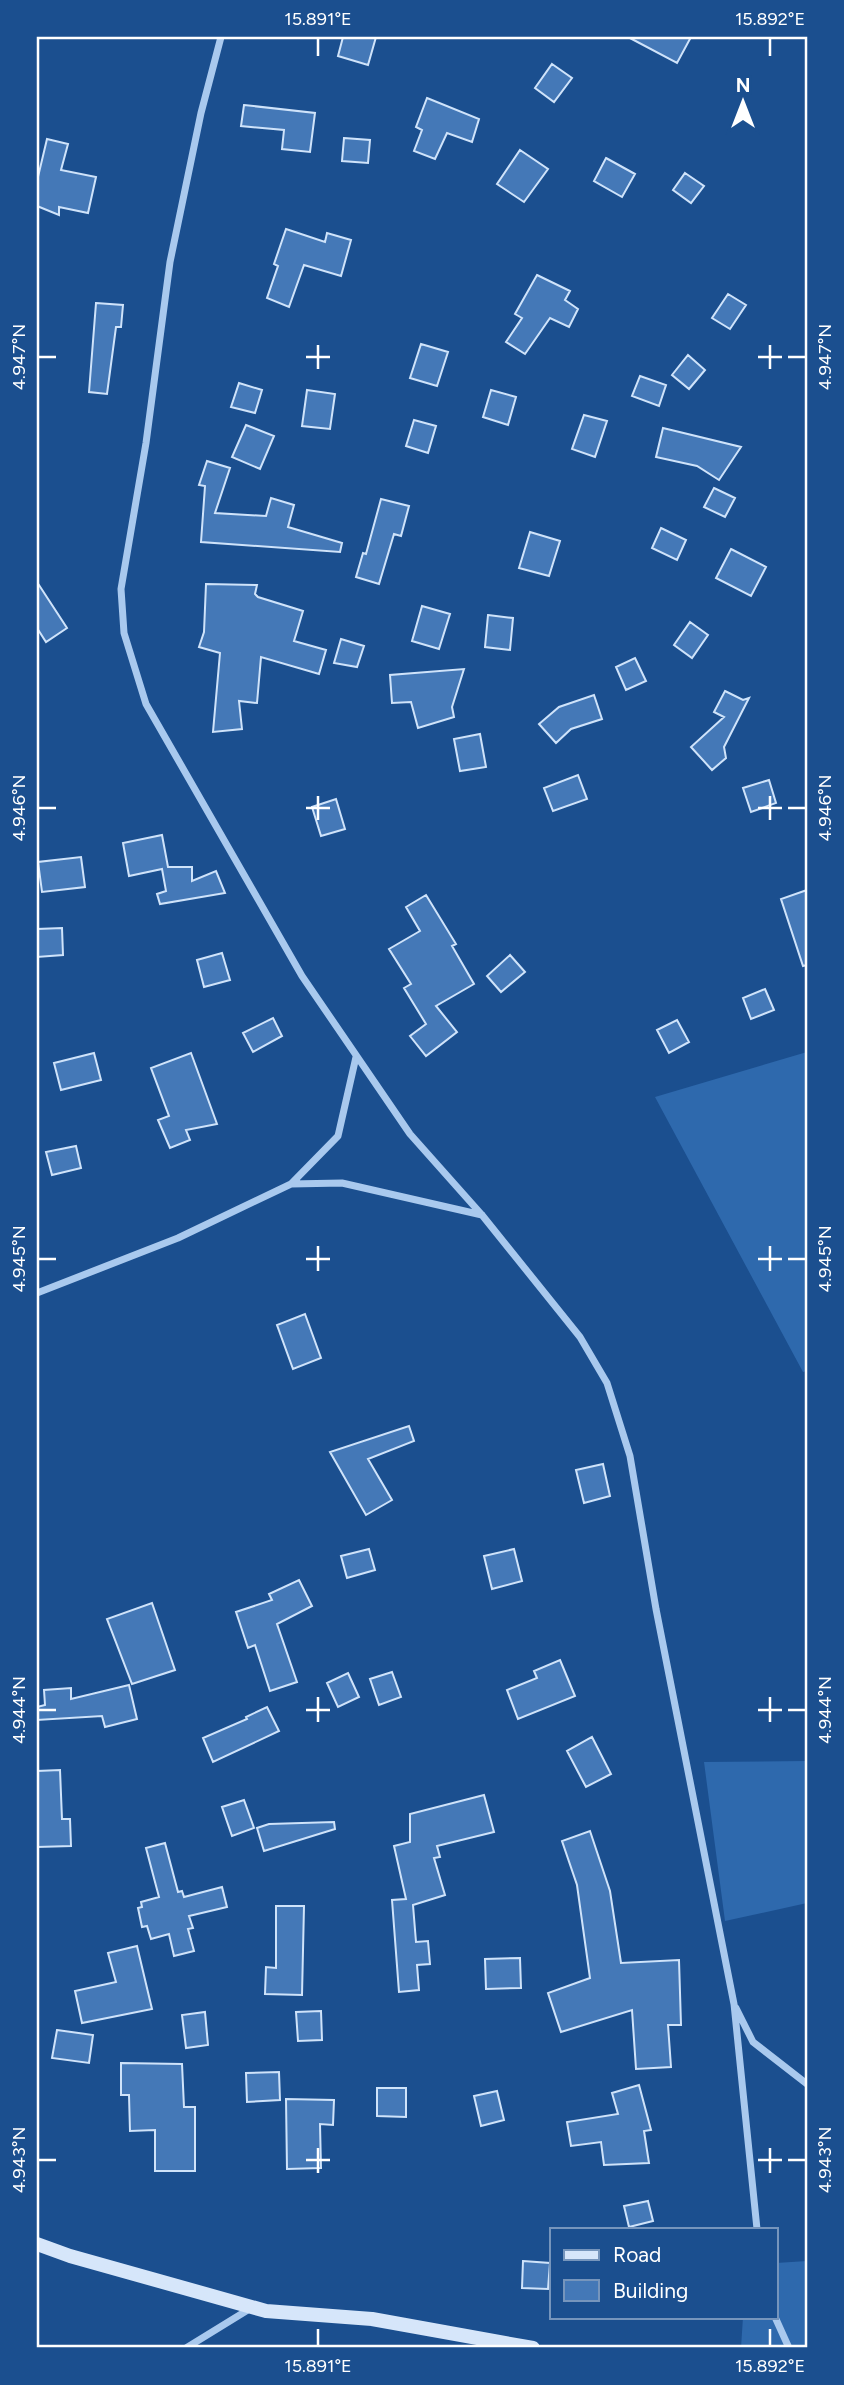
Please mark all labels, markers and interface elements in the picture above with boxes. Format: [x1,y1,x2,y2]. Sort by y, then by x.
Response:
text: 15.891°E [284,8,352,30]
text: 15.892°E [735,8,805,30]
north arrow [708,66,778,136]
text: N [736,74,750,97]
text: 4.947°N [8,324,30,390]
text: 4.947°N [814,324,836,390]
text: 4.946°N [8,774,30,842]
text: 4.946°N [814,774,836,842]
text: 4.945°N [8,1225,30,1293]
text: 4.945°N [814,1225,836,1293]
text: 4.944°N [8,1676,30,1744]
text: 4.944°N [814,1676,836,1744]
text: 4.943°N [8,2127,30,2193]
text: 4.943°N [814,2127,836,2193]
legend [550,2228,778,2318]
text: Road [613,2242,661,2267]
text: Building [613,2278,688,2303]
text: 15.891°E [284,2355,352,2377]
text: 15.892°E [735,2355,805,2377]

